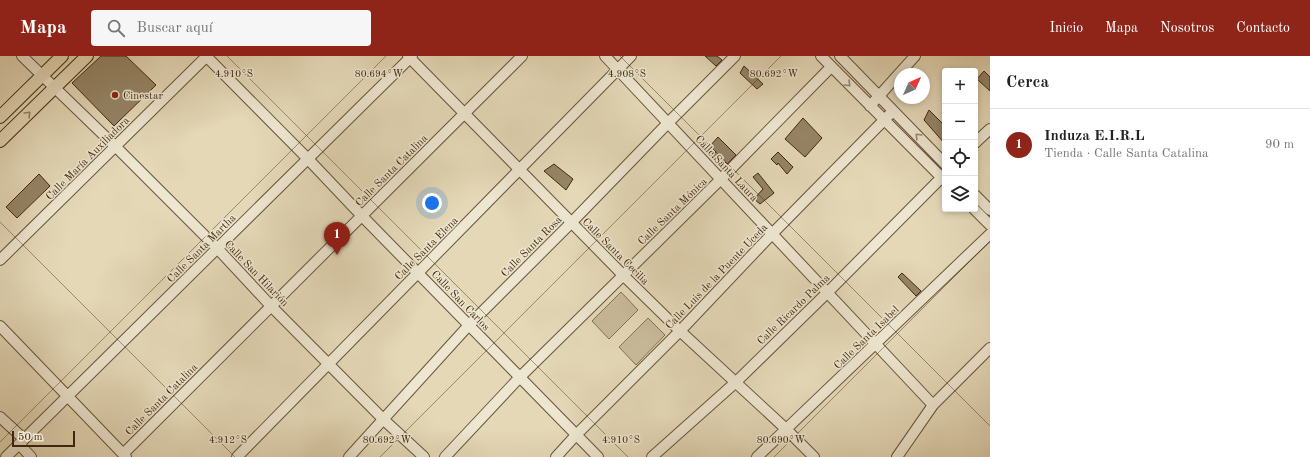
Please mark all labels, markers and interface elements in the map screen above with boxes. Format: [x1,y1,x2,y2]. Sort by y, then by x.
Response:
search box [91,10,371,46]
icon: search [105,17,127,39]
text: Mapa [20,19,67,38]
text: Buscar aquí [137,21,213,36]
text: Inicio [1049,21,1083,35]
text: Mapa [1105,21,1138,35]
text: Nosotros [1160,21,1214,35]
text: Contacto [1236,21,1290,35]
north arrow [894,68,930,104]
map controls [942,68,978,212]
button: + [942,68,978,104]
text: 4.910°S [215,69,253,79]
text: 80.694°W [355,69,403,79]
text: 4.908°S [608,69,646,79]
text: 80.692°W [750,69,798,79]
text: Cerca [1006,74,1049,91]
one-way arrow [843,79,851,87]
marker: Cinestar [110,90,120,100]
place label: Cinestar [123,91,163,102]
button: − [942,104,978,140]
one-way arrow [23,111,31,119]
street label: Calle María Auxiliadora [44,115,132,203]
text: Induza E.I.R.L [1044,129,1145,144]
street label: Calle Santa Catalina [354,133,431,209]
one-way arrow [915,133,923,141]
street label: Calle Santa Laura [693,134,760,205]
text: 1 [1015,138,1023,151]
text: 90 m [1265,138,1294,151]
button: locate [942,140,978,176]
text: Tienda · Calle Santa Catalina [1044,147,1208,160]
street label: Calle Santa Mónica [636,176,710,248]
button: layers [942,176,978,212]
your location [422,193,442,213]
street label: Calle Santa Martha [166,212,239,285]
street label: Calle Santa Rosa [500,214,565,280]
street label: Calle Santa Elena [393,215,461,283]
street label: Calle Santa Cecilia [580,217,651,288]
pin: 1 [324,222,350,255]
street label: Calle Luis de la Puente Uceda [664,222,771,332]
street label: Calle San Hilarión [222,239,290,309]
street label: Calle San Carlos [429,269,491,333]
street label: Calle Ricardo Palma [756,272,833,347]
street label: Calle Santa Isabel [832,304,902,372]
street label: Calle Santa Catalina [124,362,201,438]
scale bar [12,429,75,448]
text: 50 m [18,432,43,443]
text: 4.912°S [209,435,247,445]
text: 80.692°W [363,435,411,445]
text: 4.910°S [602,435,640,445]
text: 80.690°W [757,435,805,445]

